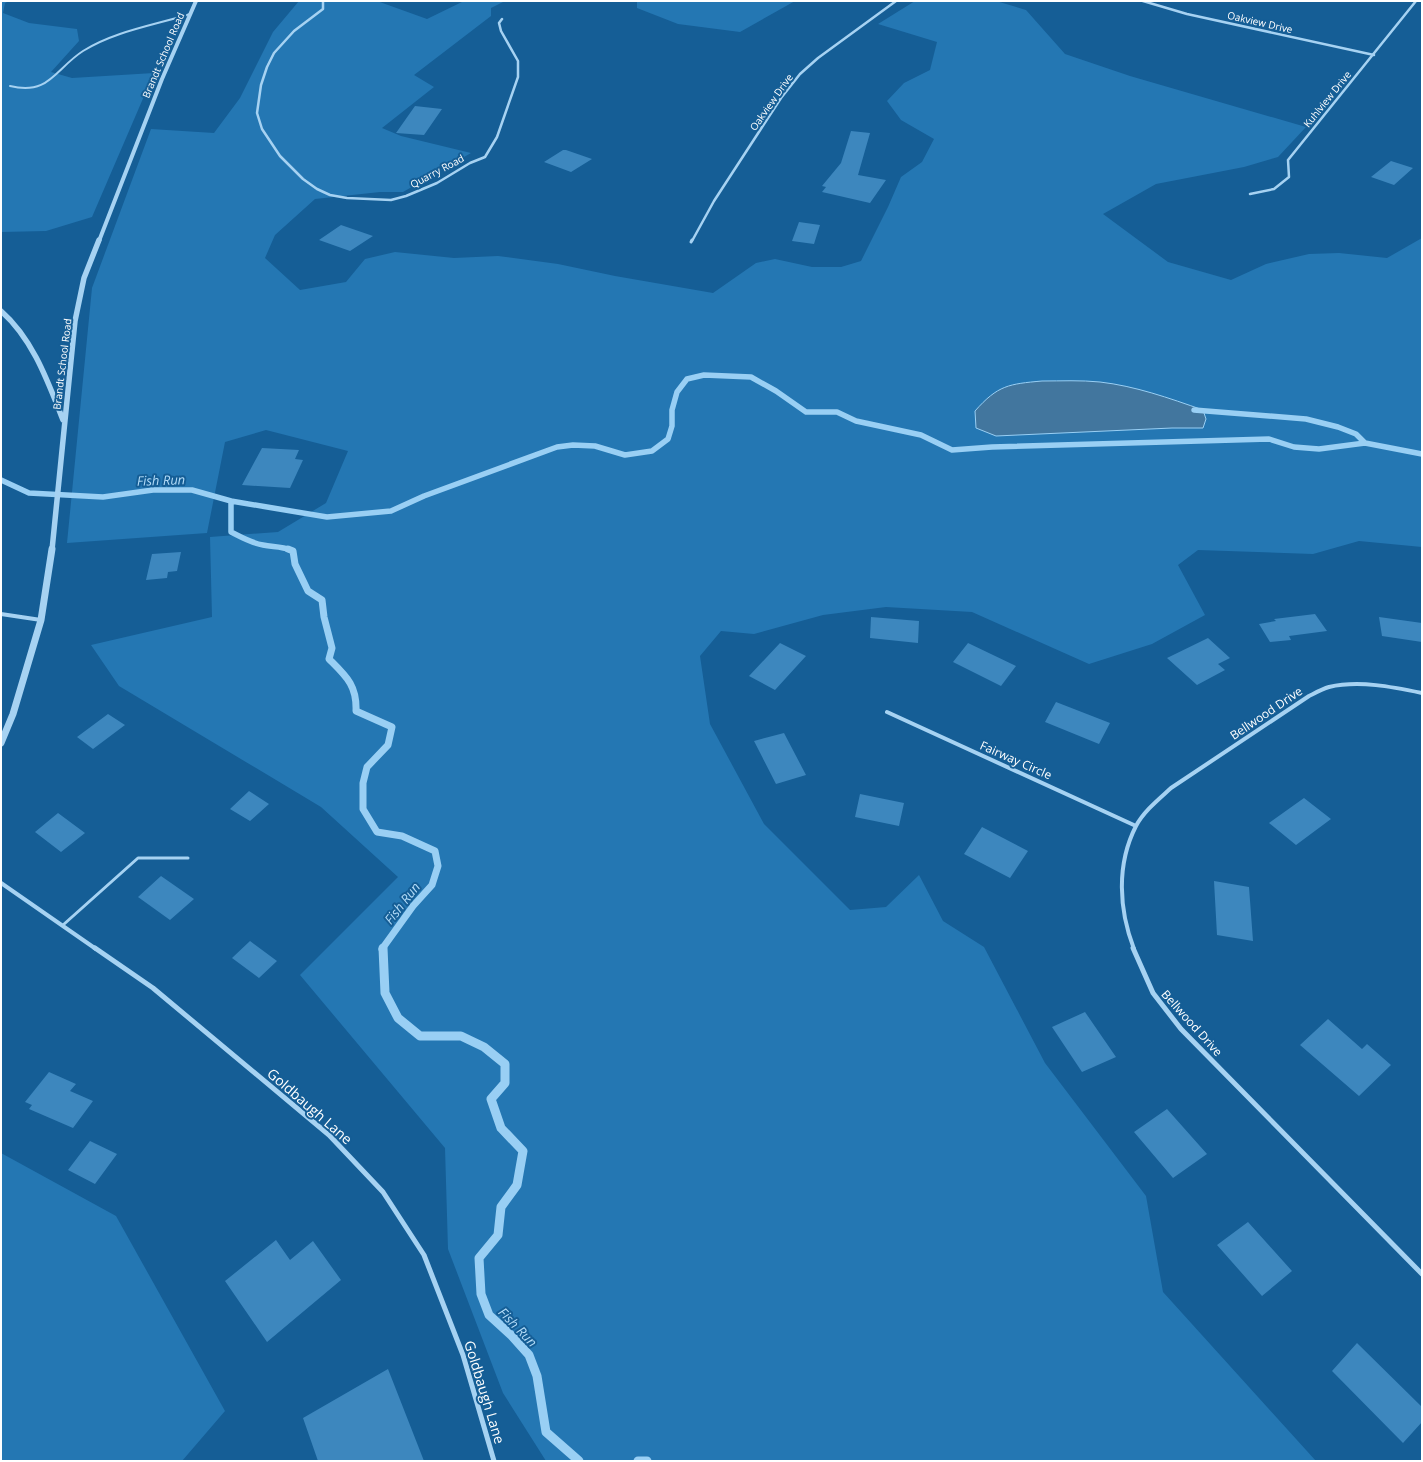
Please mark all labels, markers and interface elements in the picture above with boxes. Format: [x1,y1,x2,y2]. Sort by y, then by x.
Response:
street label: Oakview Drive [1226,8,1294,36]
street label: Brandt School Road [139,10,187,100]
street label: Kuhlview Drive [1300,68,1354,130]
street label: Oakview Drive [746,70,796,133]
street label: Quarry Road [408,151,466,191]
street label: Brandt School Road [49,318,75,410]
water label: Fish Run [137,470,185,490]
street label: Bellwood Drive [1226,682,1306,744]
street label: Fairway Circle [977,737,1055,784]
water label: Fish Run [380,878,424,928]
street label: Bellwood Drive [1158,986,1227,1060]
street label: Goldbaugh Lane [263,1064,357,1148]
water label: Fish Run [495,1303,541,1351]
street label: Goldbaugh Lane [460,1338,510,1446]

